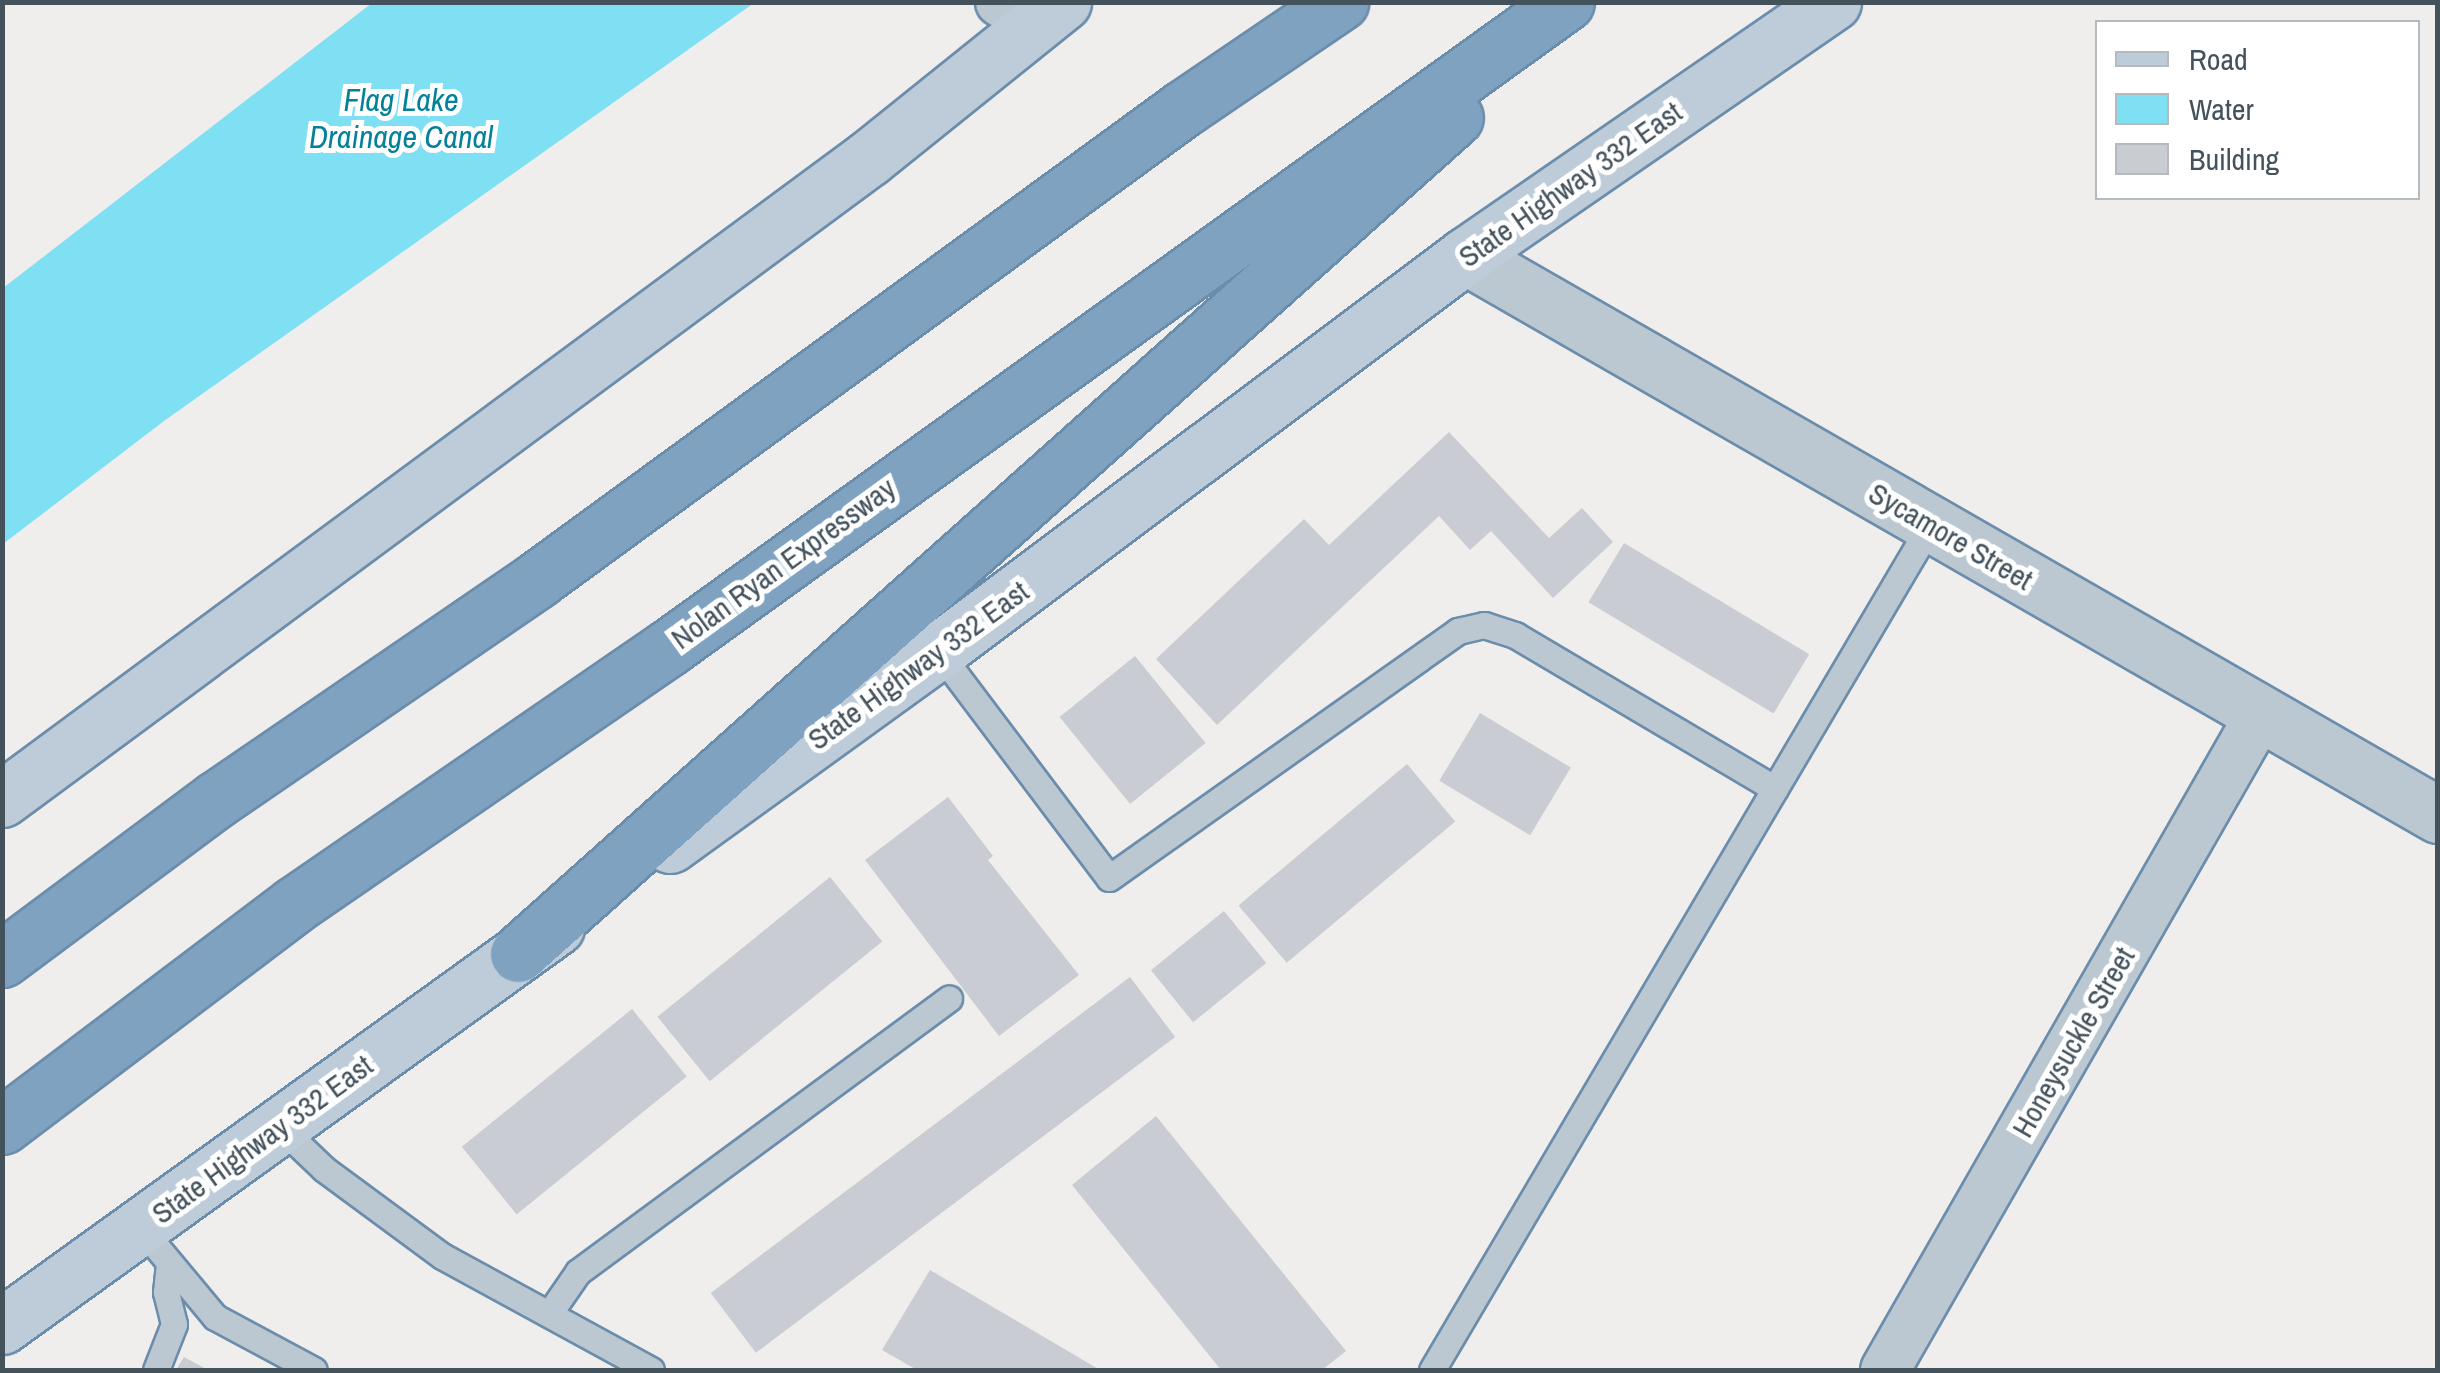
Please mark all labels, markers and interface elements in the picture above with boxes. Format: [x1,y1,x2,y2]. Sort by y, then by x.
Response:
legend [2095,20,2420,200]
text: Road [2189,39,2248,79]
water label: Flag Lake Drainage Canal [309,82,493,157]
text: Water [2189,89,2254,129]
street label: State Highway 332 East [1452,94,1688,274]
text: Building [2189,139,2279,179]
street label: Nolan Ryan Expressway [664,470,902,656]
street label: Sycamore Street [1863,475,2039,597]
street label: State Highway 332 East [801,573,1035,757]
street label: Honeysuckle Street [2004,941,2142,1143]
street label: State Highway 332 East [145,1047,379,1231]

